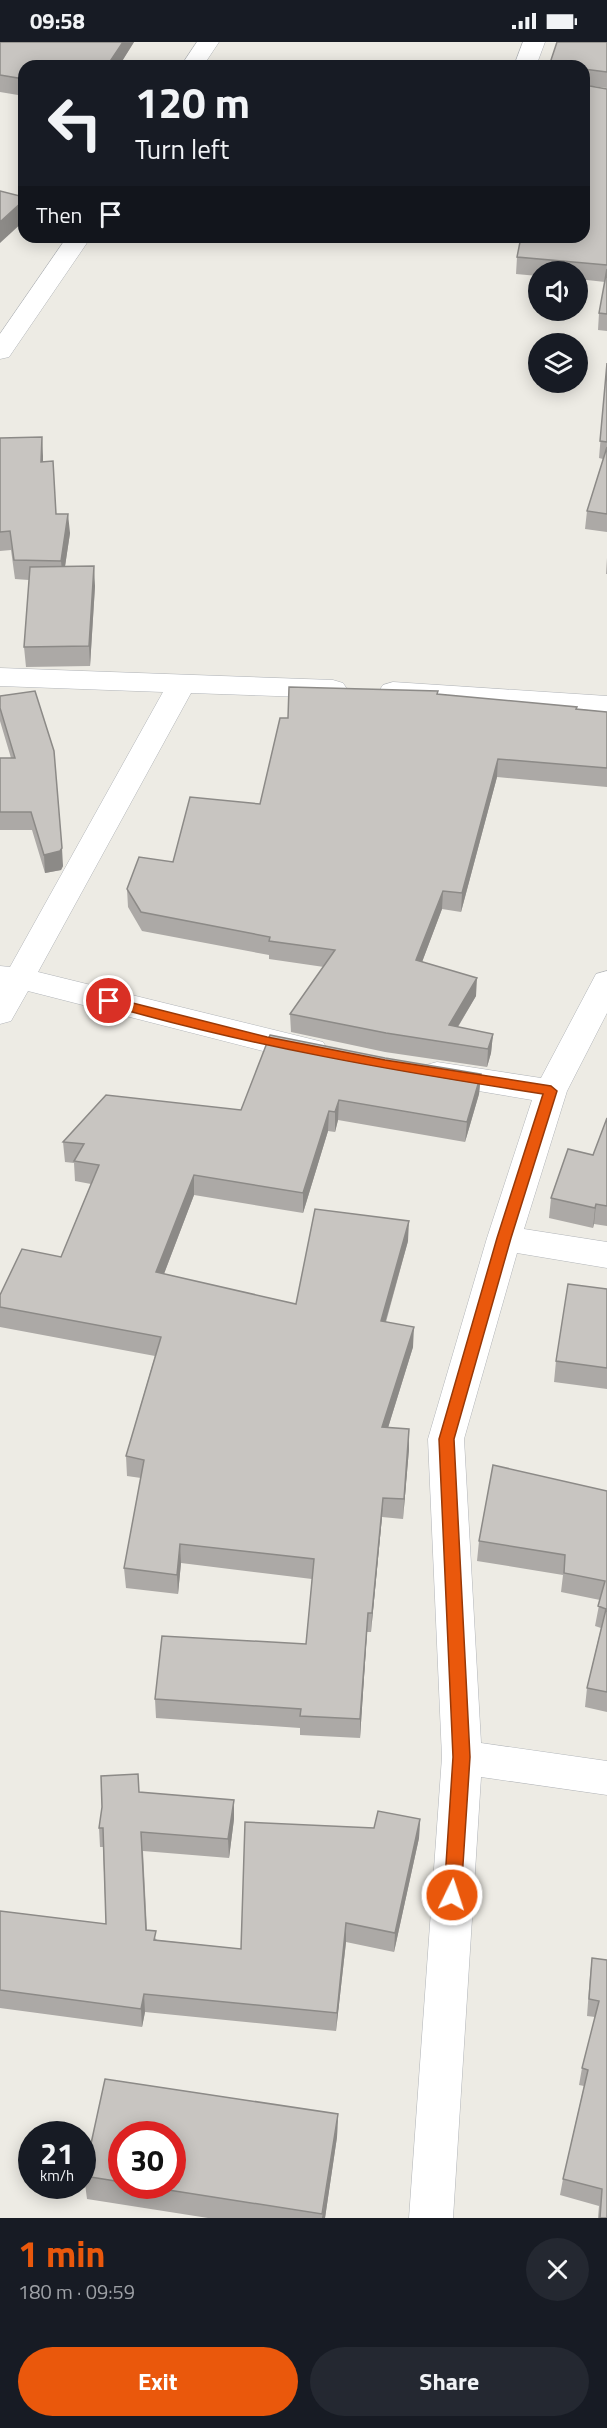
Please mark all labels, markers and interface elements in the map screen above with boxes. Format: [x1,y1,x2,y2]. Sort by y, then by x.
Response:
text: 09:58 [30,4,85,38]
text: 120 m [135,70,250,134]
icon: left [36,84,114,162]
text: Turn left [135,128,229,169]
text: Then [36,198,82,232]
icon: arrive [94,198,127,231]
map controls [528,261,588,393]
button: sound [528,261,588,321]
button: layers [528,333,588,393]
pin [83,975,134,1026]
icon: arrive [92,984,125,1017]
position arrow [420,1863,484,1927]
speed limit sign: 30 [108,2121,186,2199]
text: 21 [40,2130,74,2176]
text: km/h [40,2164,74,2187]
text: 1 min [18,2226,105,2281]
button: close [526,2238,589,2301]
text: 180 m · 09:59 [18,2276,135,2307]
button: Exit [18,2347,298,2416]
button: Share [310,2347,589,2416]

